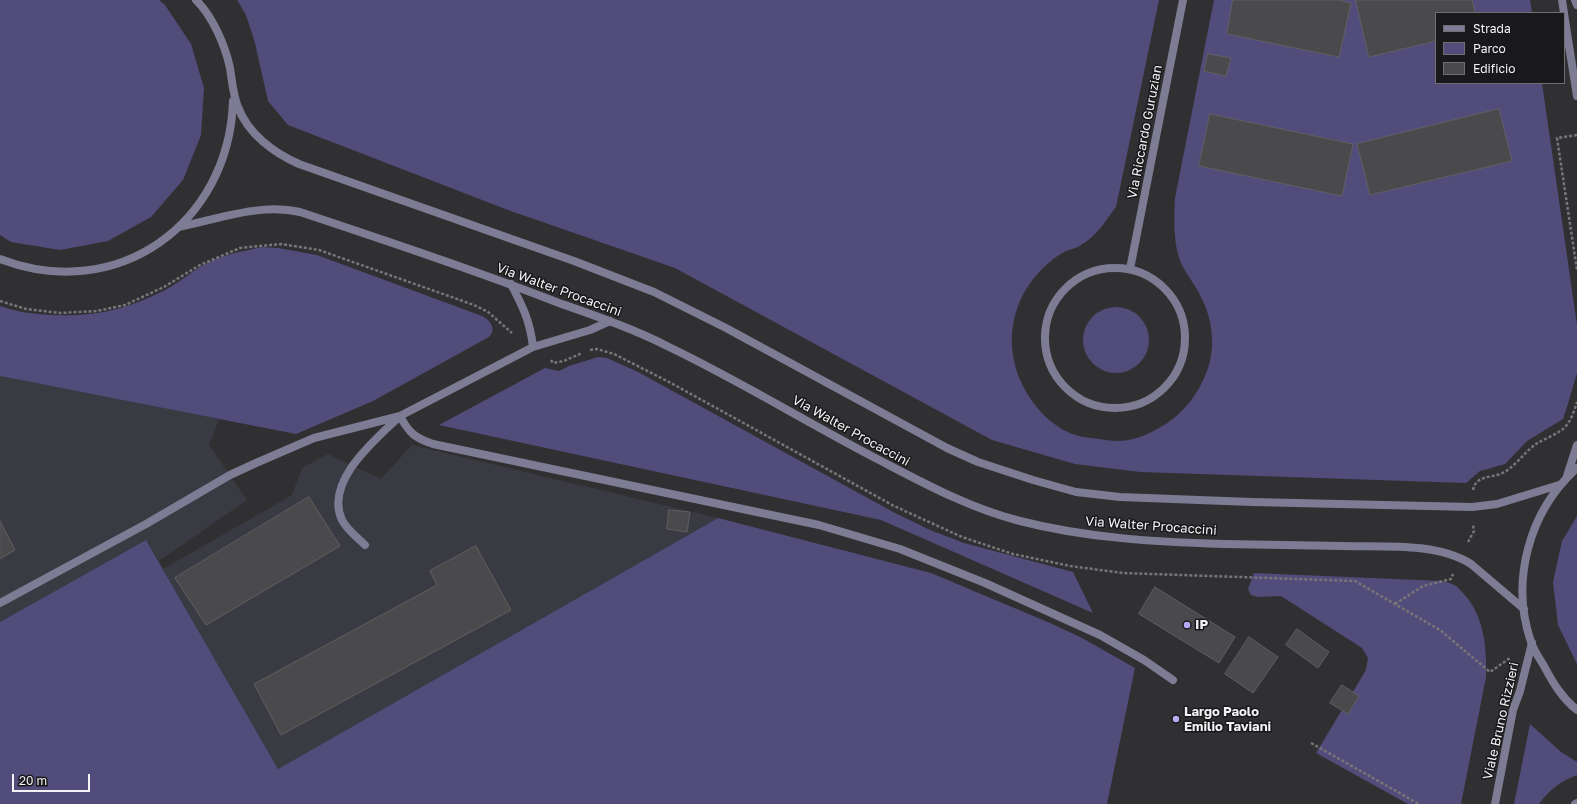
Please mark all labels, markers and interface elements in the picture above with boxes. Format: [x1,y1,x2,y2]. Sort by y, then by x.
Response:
legend [1435,12,1565,84]
text: Strada [1473,21,1511,36]
text: Parco [1473,41,1506,56]
text: Edificio [1473,61,1515,76]
street label: Via Riccardo Guruzian [1124,64,1166,200]
street label: Via Walter Procaccini [494,260,624,320]
street label: Via Walter Procaccini [790,392,912,470]
street label: Via Walter Procaccini [1085,514,1217,538]
place label: IP [1195,617,1208,633]
marker: IP [1182,620,1192,630]
street label: Viale Bruno Rizzieri [1480,661,1522,781]
place label: Largo Paolo Emilio Taviani [1184,704,1271,735]
marker: Largo Paolo Emilio Taviani [1171,714,1181,724]
scale bar [14,766,92,792]
text: 20 m [19,773,47,788]

